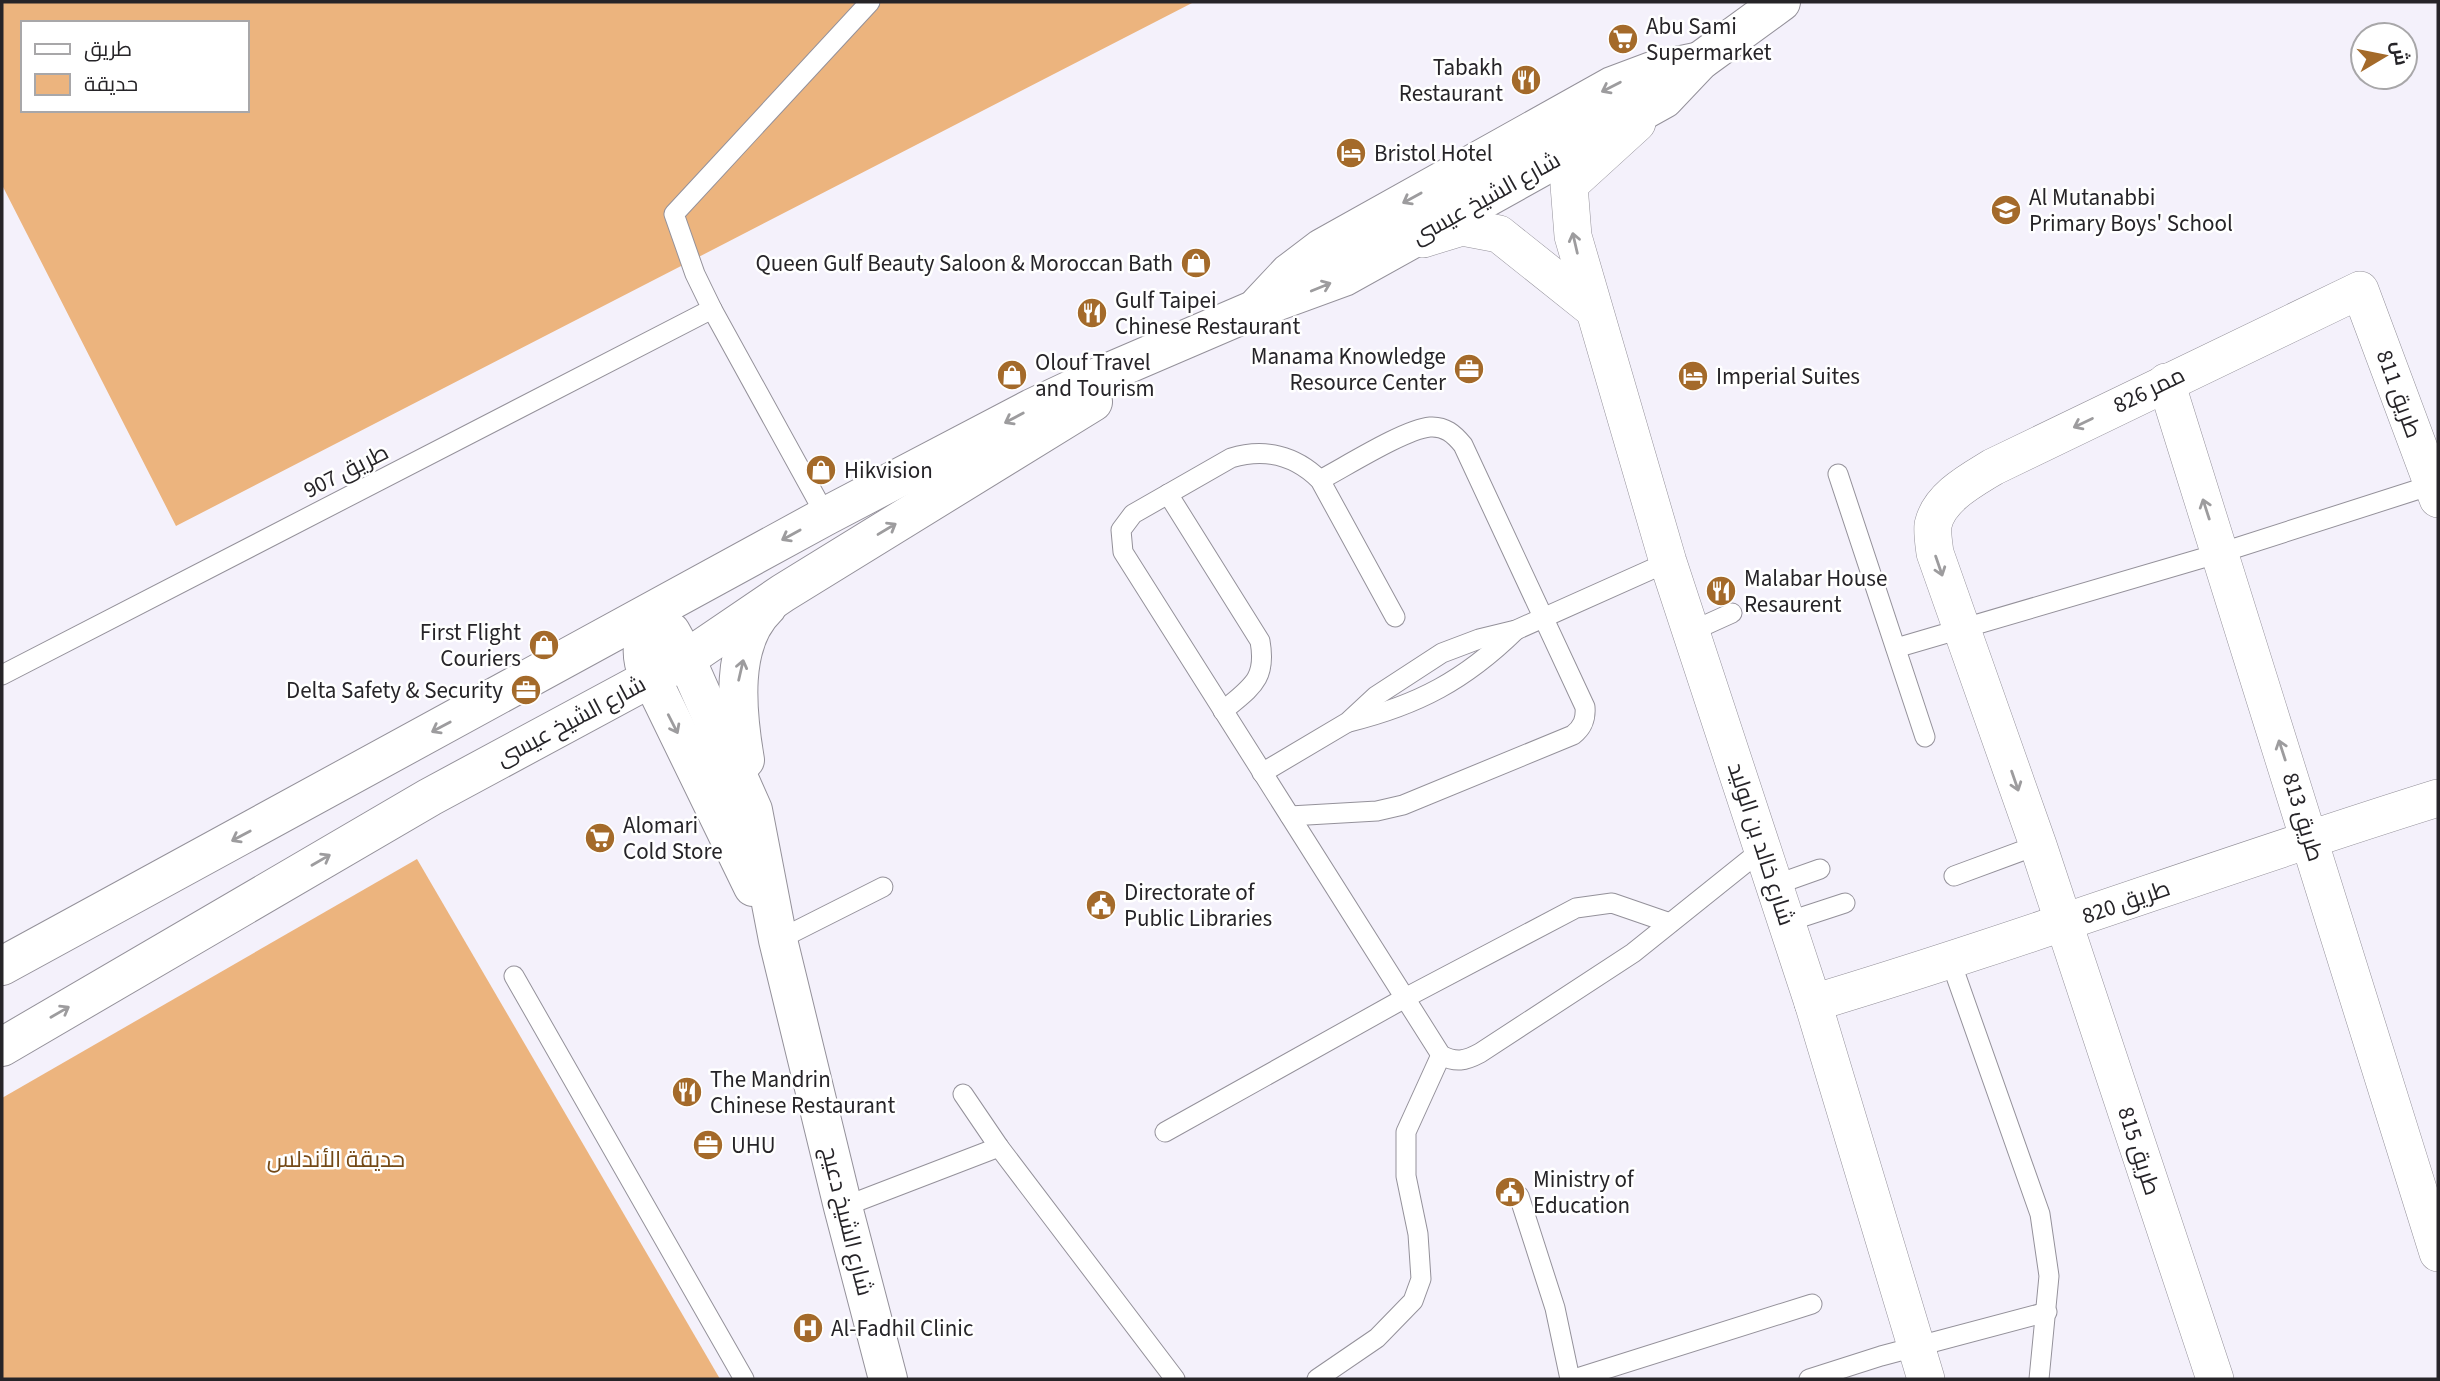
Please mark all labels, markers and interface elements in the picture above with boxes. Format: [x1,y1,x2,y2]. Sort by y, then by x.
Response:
place label: Abu Sami Supermarket [1646,10,1772,69]
legend [21,21,248,112]
north arrow [2349,21,2419,91]
supermarket icon: Abu Sami Supermarket [1606,22,1640,56]
text: طريق [84,34,132,64]
text: ش [2384,39,2415,68]
place label: Tabakh Restaurant [1399,51,1503,110]
restaurant icon: Tabakh Restaurant [1509,63,1543,97]
text: حديقة [84,69,138,99]
one-way arrow [1601,81,1622,95]
hotel icon: Bristol Hotel [1334,136,1368,170]
place label: Bristol Hotel [1374,137,1493,170]
street label: شارع الشيخ عيسى [1406,143,1566,253]
place label: Al Mutanabbi Primary Boys' School [2029,181,2233,240]
one-way arrow [1403,191,1423,205]
school or university icon: Al Mutanabbi Primary Boys' School [1989,193,2023,227]
one-way arrow [1568,232,1582,255]
shop icon: Queen Gulf Beauty Saloon & Moroccan Bath [1179,246,1213,280]
place label: Queen Gulf Beauty Saloon & Moroccan Bath [756,247,1173,280]
one-way arrow [1309,279,1331,292]
place label: Gulf Taipei Chinese Restaurant [1115,284,1300,343]
restaurant icon: Gulf Taipei Chinese Restaurant [1075,296,1109,330]
place label: Manama Knowledge Resource Center [1251,340,1447,399]
street label: طريق 811 [2368,345,2430,443]
place label: Olouf Travel and Tourism [1035,346,1155,405]
office icon: Manama Knowledge Resource Center [1452,352,1486,386]
shop icon: Olouf Travel and Tourism [995,358,1029,392]
street label: ممر 826 [2108,358,2190,422]
hotel icon: Imperial Suites [1676,359,1710,393]
place label: Imperial Suites [1716,360,1860,393]
one-way arrow [1004,412,1025,425]
one-way arrow [2073,417,2094,430]
street label: طريق 907 [298,436,394,506]
shop icon: Hikvision [804,453,838,487]
place label: Hikvision [844,454,933,487]
one-way arrow [2199,499,2211,521]
one-way arrow [877,521,897,535]
one-way arrow [781,529,802,542]
one-way arrow [1934,555,1946,577]
place label: Malabar House Resaurent [1744,562,1887,621]
restaurant icon: Malabar House Resaurent [1704,574,1738,608]
place label: First Flight Couriers [420,616,521,675]
shop icon: First Flight Couriers [527,628,561,662]
one-way arrow [734,659,748,682]
street label: شارع الشيخ عيسى [490,668,652,774]
office icon: Delta Safety & Security [509,673,543,707]
place label: Delta Safety & Security [286,674,503,707]
one-way arrow [667,713,680,734]
one-way arrow [431,721,452,734]
one-way arrow [2275,739,2287,761]
street label: شارع خالد بن الوليد [1719,758,1803,930]
street label: طريق 813 [2274,768,2332,866]
one-way arrow [2009,770,2022,792]
place label: Alomari Cold Store [623,809,723,868]
supermarket icon: Alomari Cold Store [583,821,617,855]
one-way arrow [231,830,252,843]
one-way arrow [310,853,330,867]
street label: طريق 820 [2077,872,2175,932]
place label: Directorate of Public Libraries [1124,876,1272,935]
public building icon: Directorate of Public Libraries [1084,888,1118,922]
one-way arrow [50,1005,70,1019]
place label: The Mandrin Chinese Restaurant [710,1063,895,1122]
restaurant icon: The Mandrin Chinese Restaurant [670,1075,704,1109]
street label: طريق 815 [2109,1102,2169,1200]
office icon: UHU [691,1128,725,1162]
place label: UHU [731,1129,776,1162]
park label: حديقة الأندلس [267,1143,405,1176]
street label: شارع الشيخ دعيج [812,1143,882,1299]
place label: Ministry of Education [1533,1163,1635,1222]
public building icon: Ministry of Education [1493,1175,1527,1209]
hospital icon: Al-Fadhil Clinic [791,1311,825,1345]
place label: Al-Fadhil Clinic [831,1312,973,1345]

